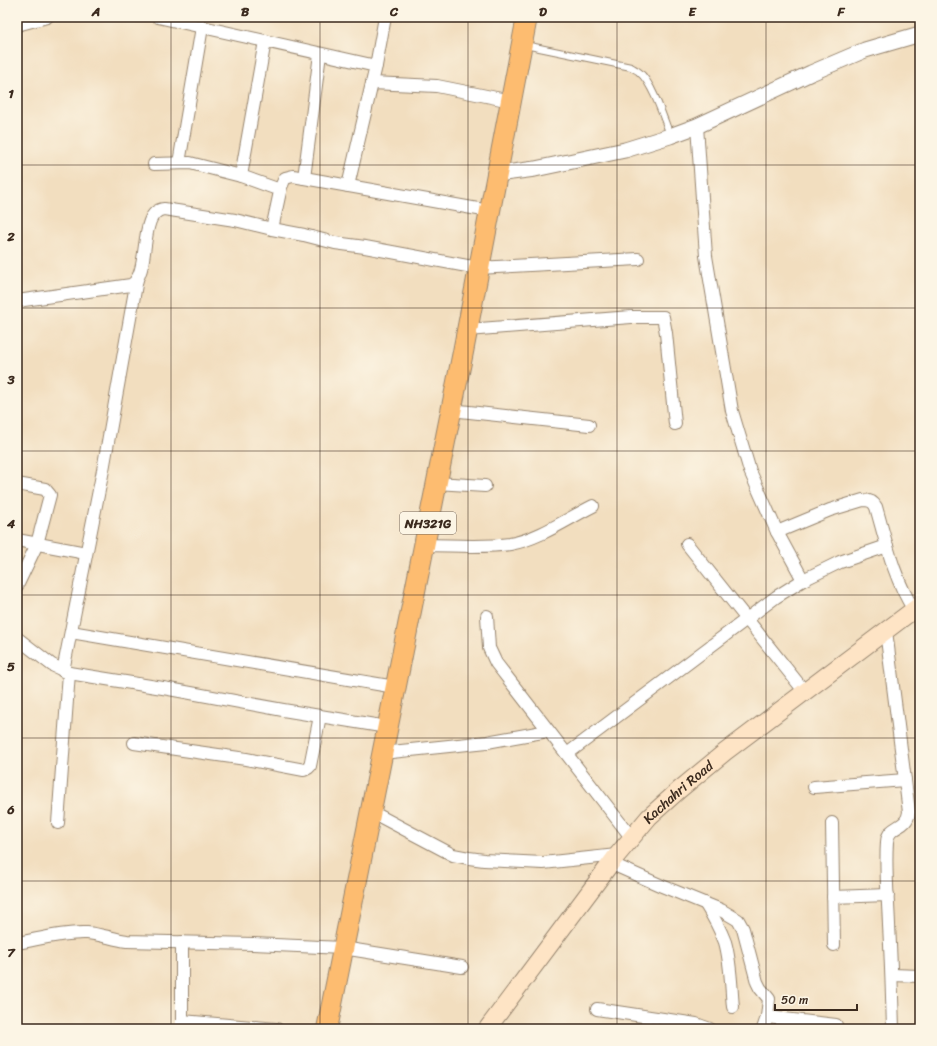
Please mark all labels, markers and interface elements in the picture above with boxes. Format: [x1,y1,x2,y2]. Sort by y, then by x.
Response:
text: A [91,0,100,23]
text: B [241,0,250,23]
text: C [389,0,399,23]
text: D [539,0,547,23]
text: E [688,0,697,23]
text: F [836,0,845,23]
text: 1 [8,82,14,105]
text: 2 [6,225,15,248]
text: 3 [6,368,15,391]
text: 4 [6,512,16,535]
road number: NH321G [400,512,456,534]
text: 5 [7,655,15,678]
street label: Kachahri Road [636,753,721,830]
text: 6 [6,798,15,821]
text: 7 [7,941,16,964]
scale bar [775,986,857,1012]
text: 50 m [781,989,808,1011]

